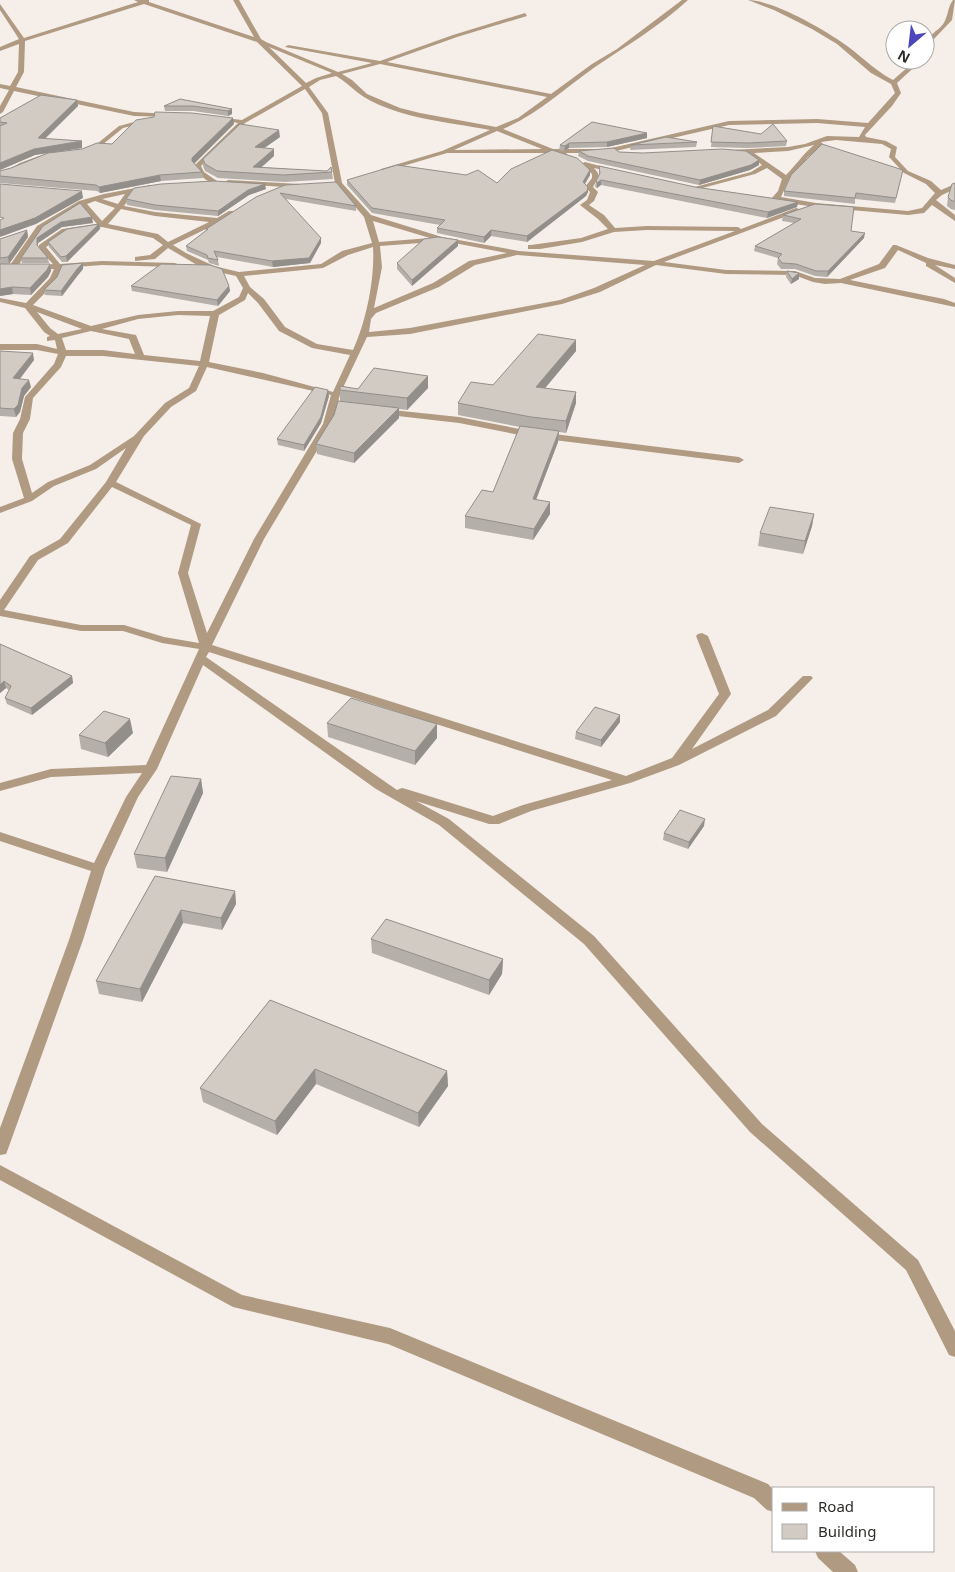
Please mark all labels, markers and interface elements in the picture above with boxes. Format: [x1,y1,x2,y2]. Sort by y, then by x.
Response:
north arrow [885,20,935,70]
text: N [894,46,913,68]
legend [772,1487,935,1552]
text: Road [818,1496,854,1516]
text: Building [818,1521,876,1541]

